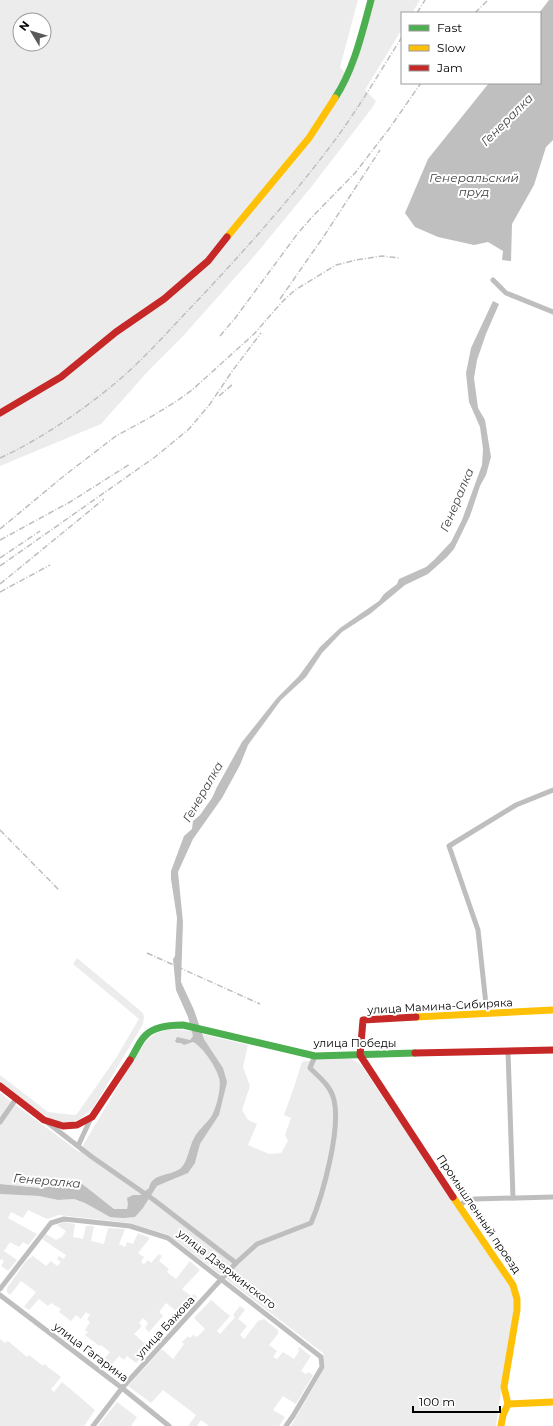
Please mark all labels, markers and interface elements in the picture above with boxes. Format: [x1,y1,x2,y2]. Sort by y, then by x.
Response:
north arrow [12,12,52,52]
legend [401,12,541,84]
text: N [16,18,32,34]
text: Fast [437,20,462,35]
text: Slow [437,40,466,55]
text: Jam [436,60,463,75]
water label: Генералка [477,90,536,149]
water label: Генеральский пруд [429,170,519,199]
water label: Генералка [436,466,477,534]
water label: Генералка [179,759,226,825]
street label: улица Мамина-Сибиряка [366,995,513,1017]
street label: улица Победы [312,1036,397,1050]
street label: Промышленный проезд [434,1152,524,1276]
water label: Генералка [13,1170,81,1191]
street label: улица Дзержинского [174,1225,279,1312]
street label: улица Бажова [132,1293,198,1362]
street label: улица Гагарина [50,1319,131,1385]
scale bar [413,1388,500,1414]
text: 100 m [419,1394,455,1409]

